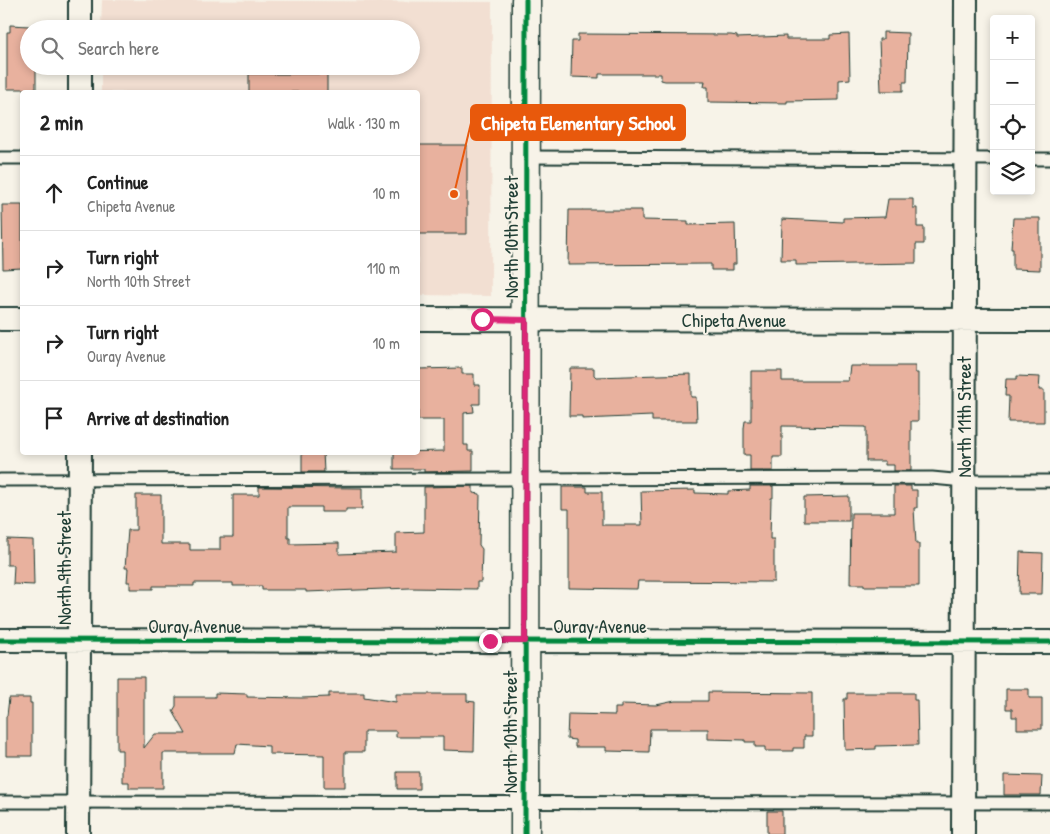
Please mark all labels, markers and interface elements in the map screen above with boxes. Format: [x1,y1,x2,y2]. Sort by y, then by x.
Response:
map controls [990,15,1035,195]
button: + [990,15,1035,60]
search box [20,20,420,75]
icon: search [38,34,66,62]
text: Search here [78,35,159,61]
button: − [990,60,1035,105]
callout: Chipeta Elementary School [471,105,685,140]
button: locate [990,105,1035,150]
text: 2 min [40,108,83,137]
text: Chipeta Elementary School [481,109,676,137]
text: Walk · 130 m [328,112,400,134]
button: layers [990,150,1035,195]
text: Continue [87,169,148,195]
street label: North 10th Street [498,175,524,298]
icon: ahead [40,179,68,207]
text: 10 m [372,182,400,204]
text: Chipeta Avenue [87,195,175,217]
text: Turn right [87,244,158,270]
icon: right [40,254,68,282]
text: 110 m [367,257,400,279]
text: North 10th Street [87,270,190,292]
street label: Chipeta Avenue [682,307,787,333]
route start [471,308,494,331]
text: Turn right [87,319,158,345]
icon: right [40,329,68,357]
text: 10 m [372,332,400,354]
text: Ouray Avenue [87,345,166,367]
street label: North 11th Street [951,356,977,477]
icon: arrive [40,404,68,432]
text: Arrive at destination [87,405,229,431]
street label: North 9th Street [51,511,77,625]
street label: Ouray Avenue [148,613,242,639]
street label: Ouray Avenue [553,613,647,639]
route end [479,630,502,653]
street label: North 10th Street [497,670,523,793]

